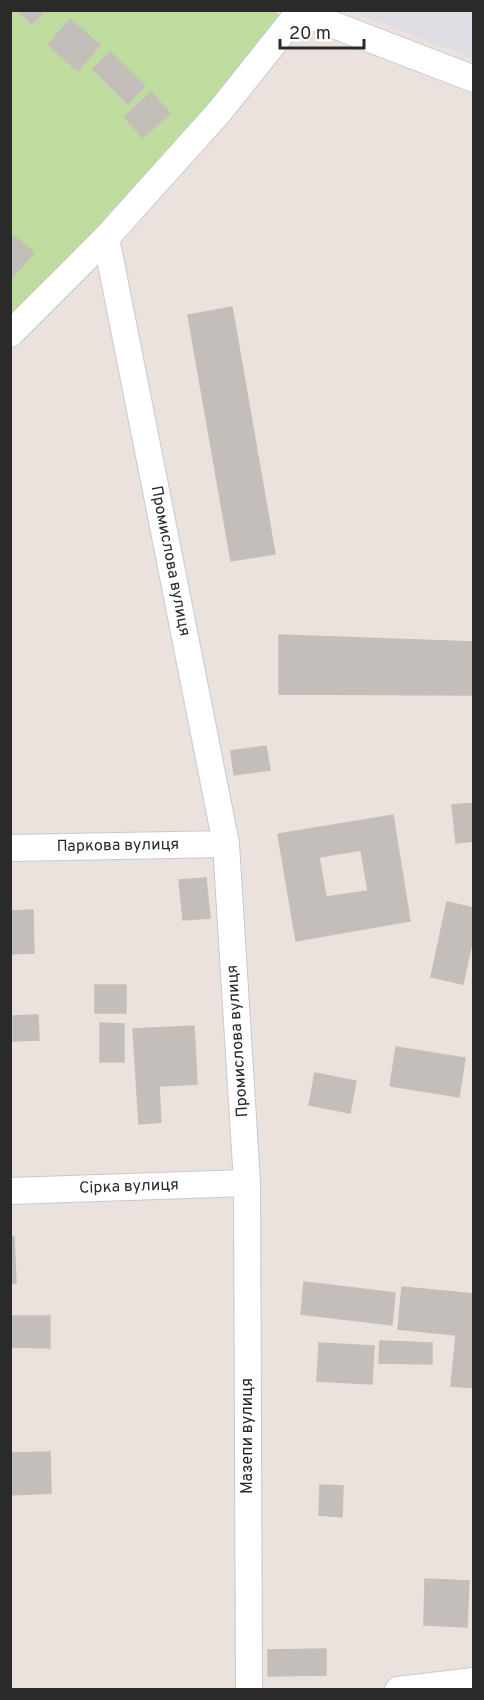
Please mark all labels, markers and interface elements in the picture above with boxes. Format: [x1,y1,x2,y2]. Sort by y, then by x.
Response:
scale bar [280,12,364,50]
text: 20 m [289,23,331,46]
street label: Промислова вулиця [146,484,194,638]
street label: Паркова вулиця [57,835,179,857]
street label: Промислова вулиця [223,964,253,1118]
street label: Сірка вулиця [79,1175,179,1199]
street label: Мазепи вулиця [238,1378,258,1494]

